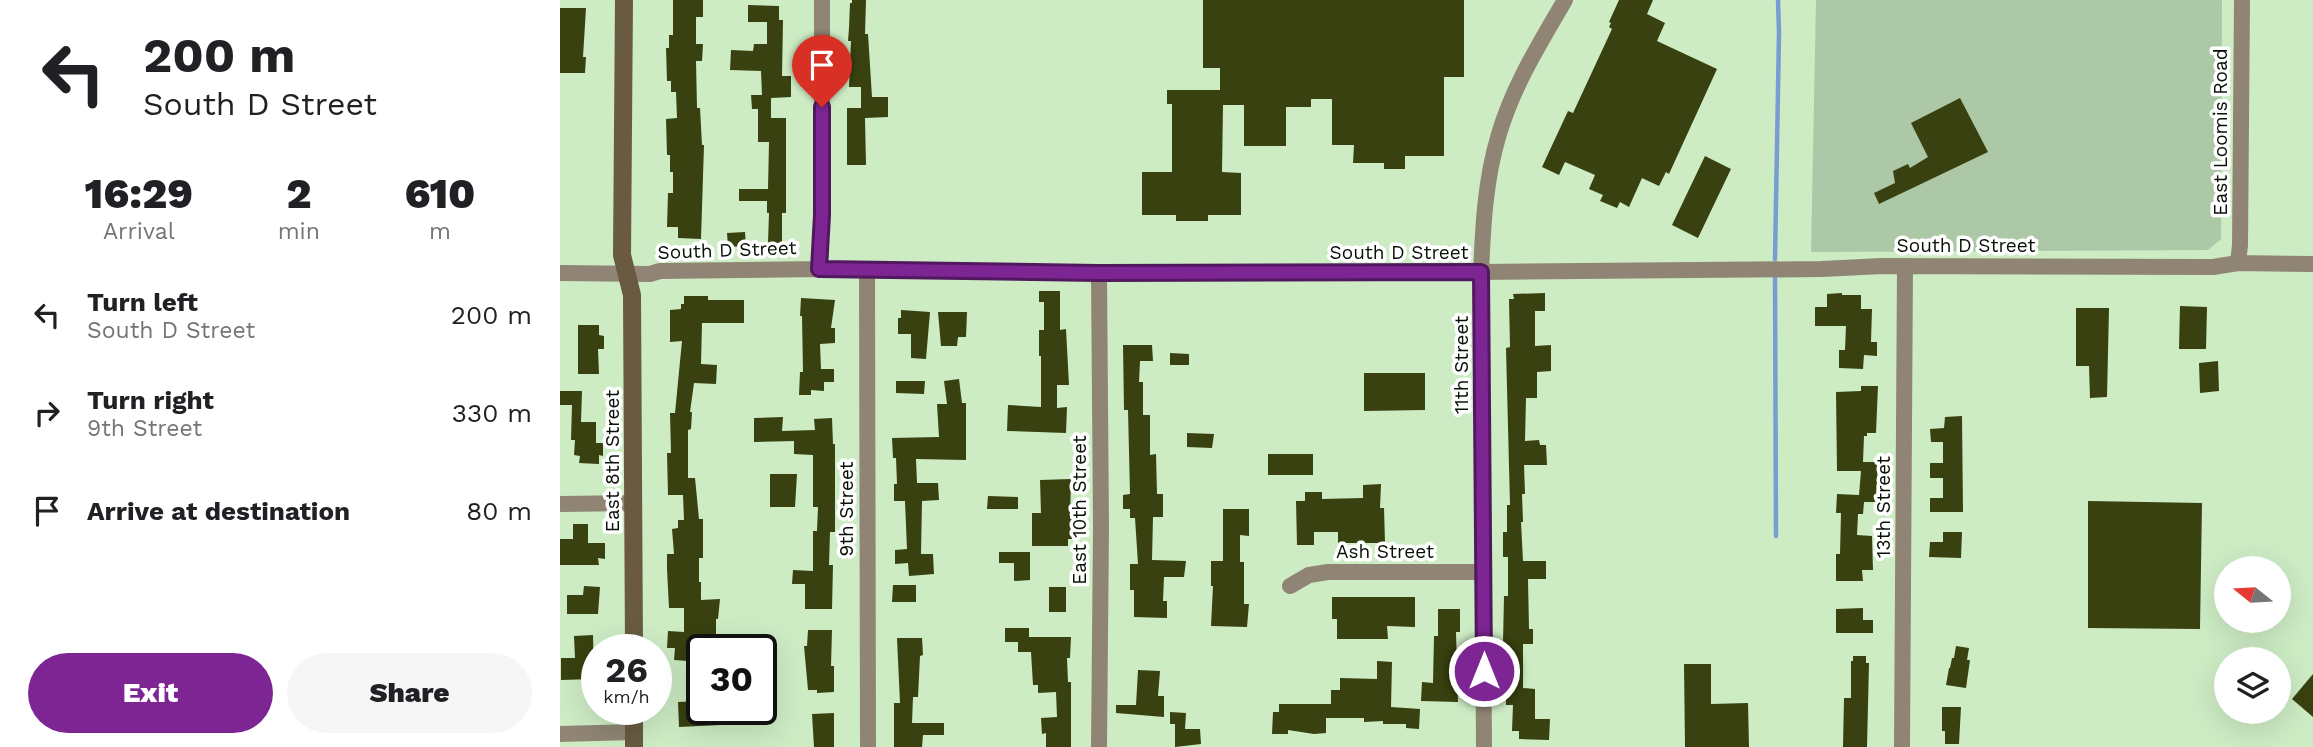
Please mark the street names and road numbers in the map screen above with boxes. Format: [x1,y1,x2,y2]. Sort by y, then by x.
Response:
street label: East Loomis Road [2209,48,2232,216]
street label: South D Street [1897,234,2035,257]
street label: South D Street [657,236,797,264]
street label: South D Street [1330,241,1468,264]
street label: 11th Street [1450,316,1473,414]
street label: East 8th Street [601,390,624,532]
street label: East 10th Street [1068,435,1091,585]
street label: 13th Street [1872,456,1895,558]
street label: 9th Street [835,461,858,557]
street label: Ash Street [1336,540,1434,563]

